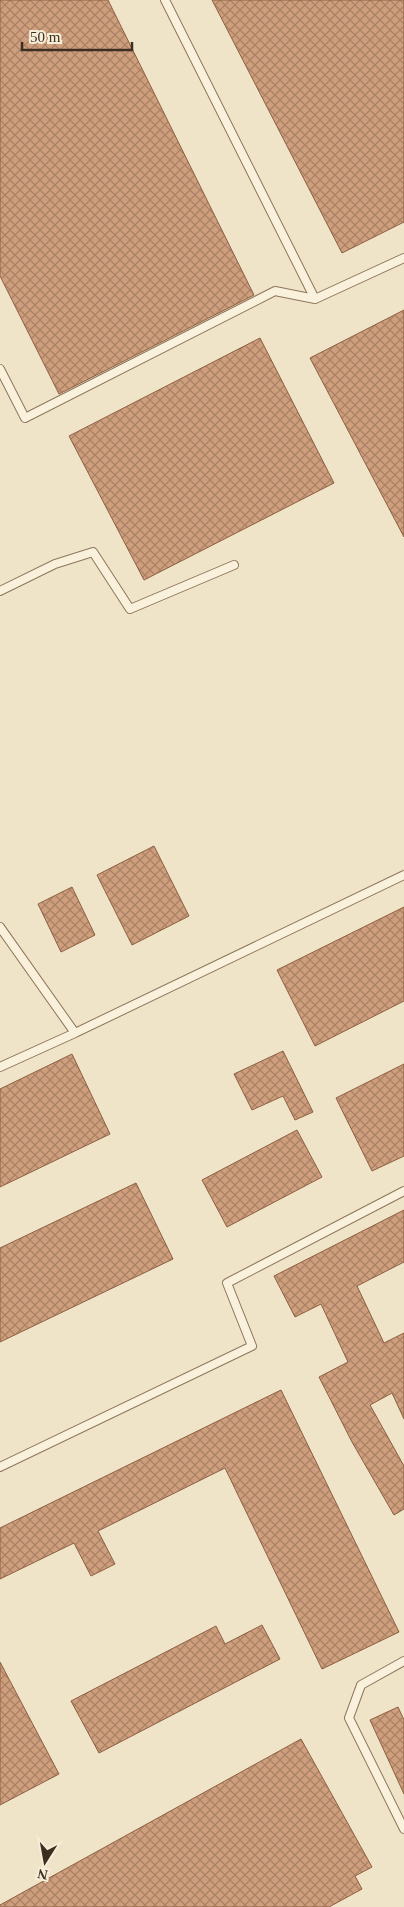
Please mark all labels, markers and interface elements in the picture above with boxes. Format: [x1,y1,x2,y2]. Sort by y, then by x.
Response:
scale bar [22,20,132,52]
text: 50 m [30,29,61,45]
north arrow [20,1837,70,1887]
text: N [36,1866,49,1883]

